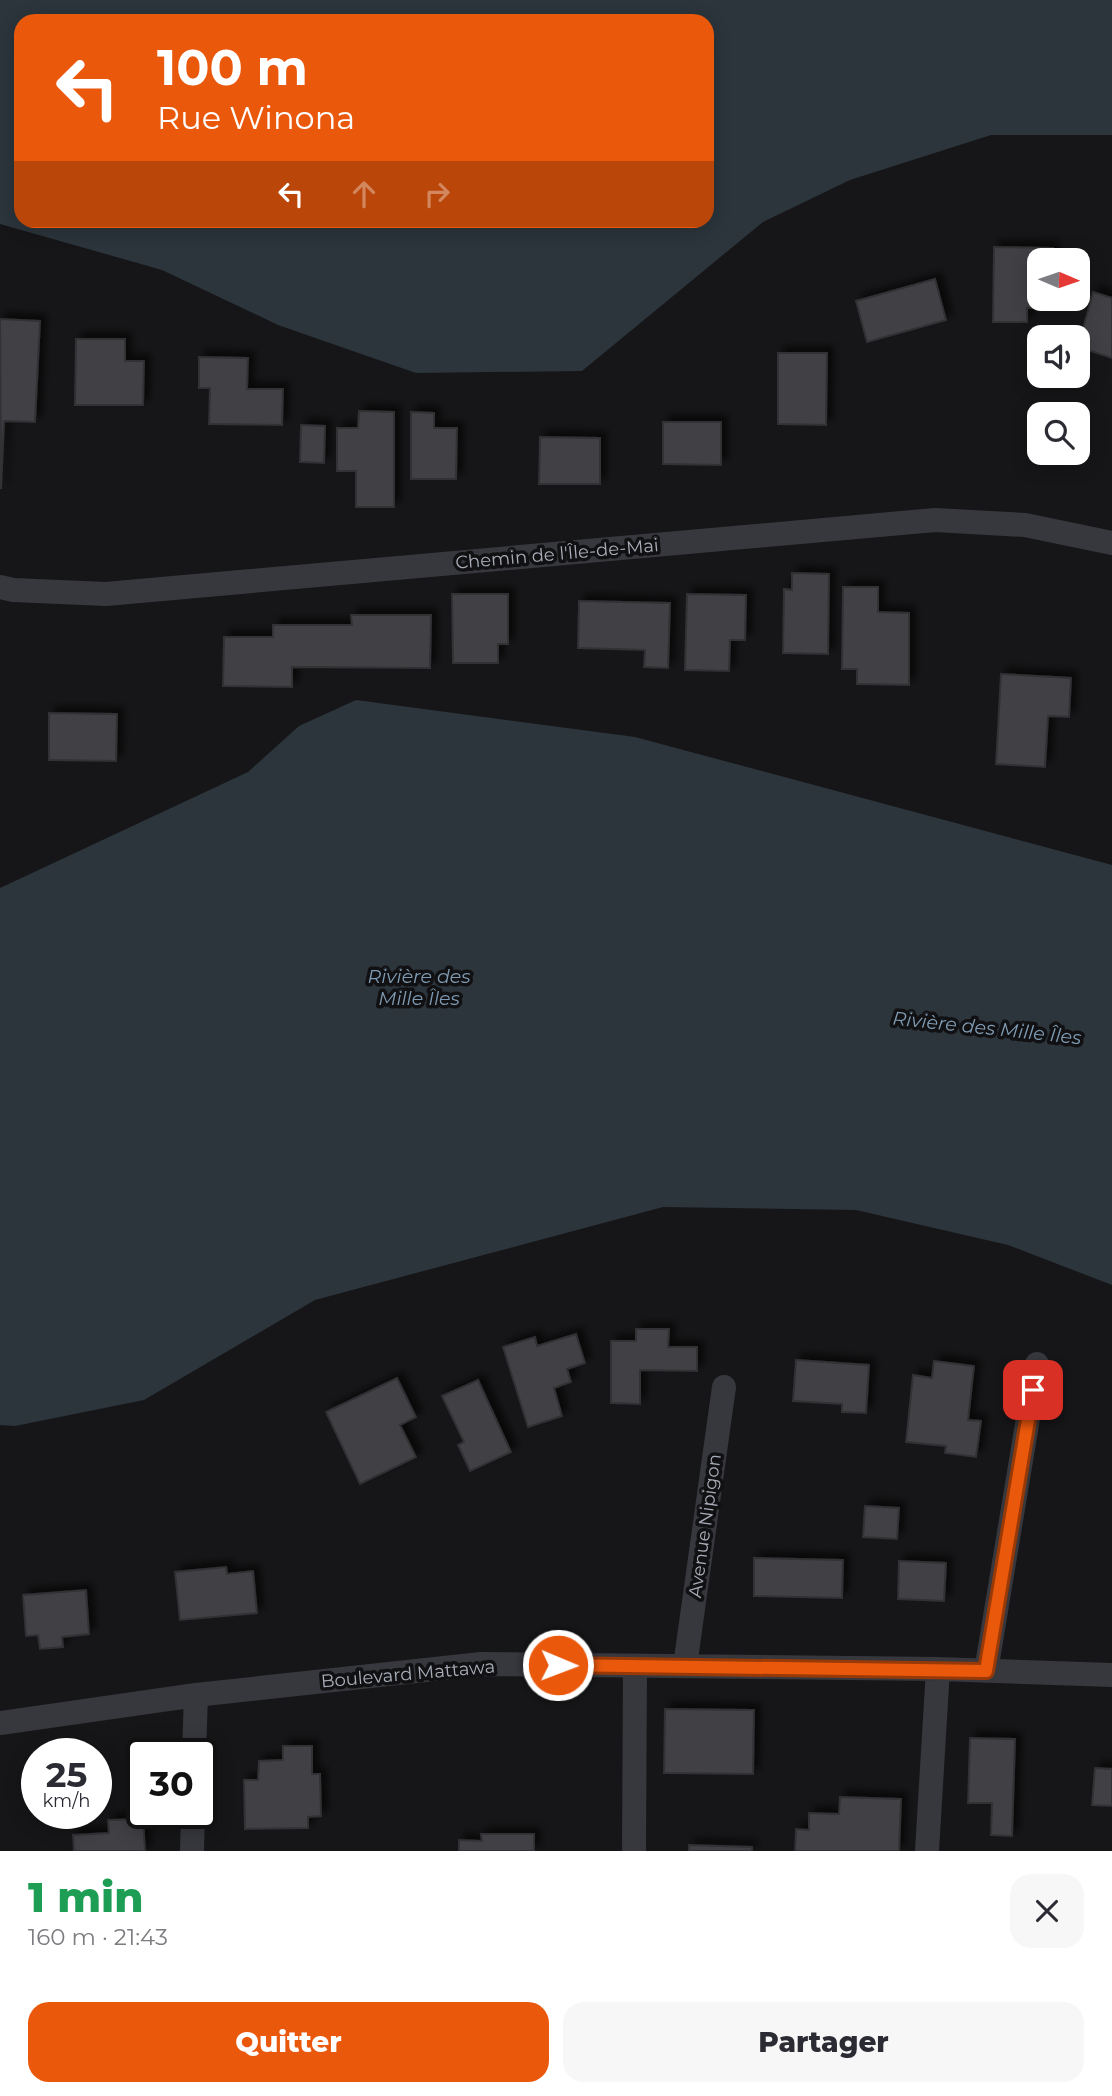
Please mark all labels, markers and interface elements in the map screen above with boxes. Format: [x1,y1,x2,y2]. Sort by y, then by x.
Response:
text: 100 m [157,38,308,97]
icon: left [42,42,133,133]
text: Rue Winona [157,98,355,137]
icon: left [272,175,310,213]
icon: ahead [345,175,383,213]
icon: right [418,175,456,213]
north arrow [1027,248,1090,312]
map controls [1027,248,1090,465]
button: sound [1027,325,1090,388]
button: search [1027,402,1090,465]
street label: Chemin de l'Île-de-Mai [454,534,660,574]
water label: Rivière des Mille Îles [367,965,471,1010]
water label: Rivière des Mille Îles [891,1007,1083,1049]
pin [1003,1360,1063,1420]
icon: arrive [1014,1371,1052,1409]
street label: Avenue Nipigon [684,1453,726,1599]
position arrow [521,1628,595,1702]
street label: Boulevard Mattawa [320,1655,496,1693]
speed limit sign: 30 [126,1738,217,1829]
text: 25 [46,1753,87,1796]
text: km/h [42,1790,91,1812]
text: 1 min [28,1871,144,1923]
button: close [1010,1874,1084,1948]
text: 160 m · 21:43 [28,1923,168,1951]
button: Quitter [28,2002,549,2082]
button: Partager [563,2002,1084,2082]

